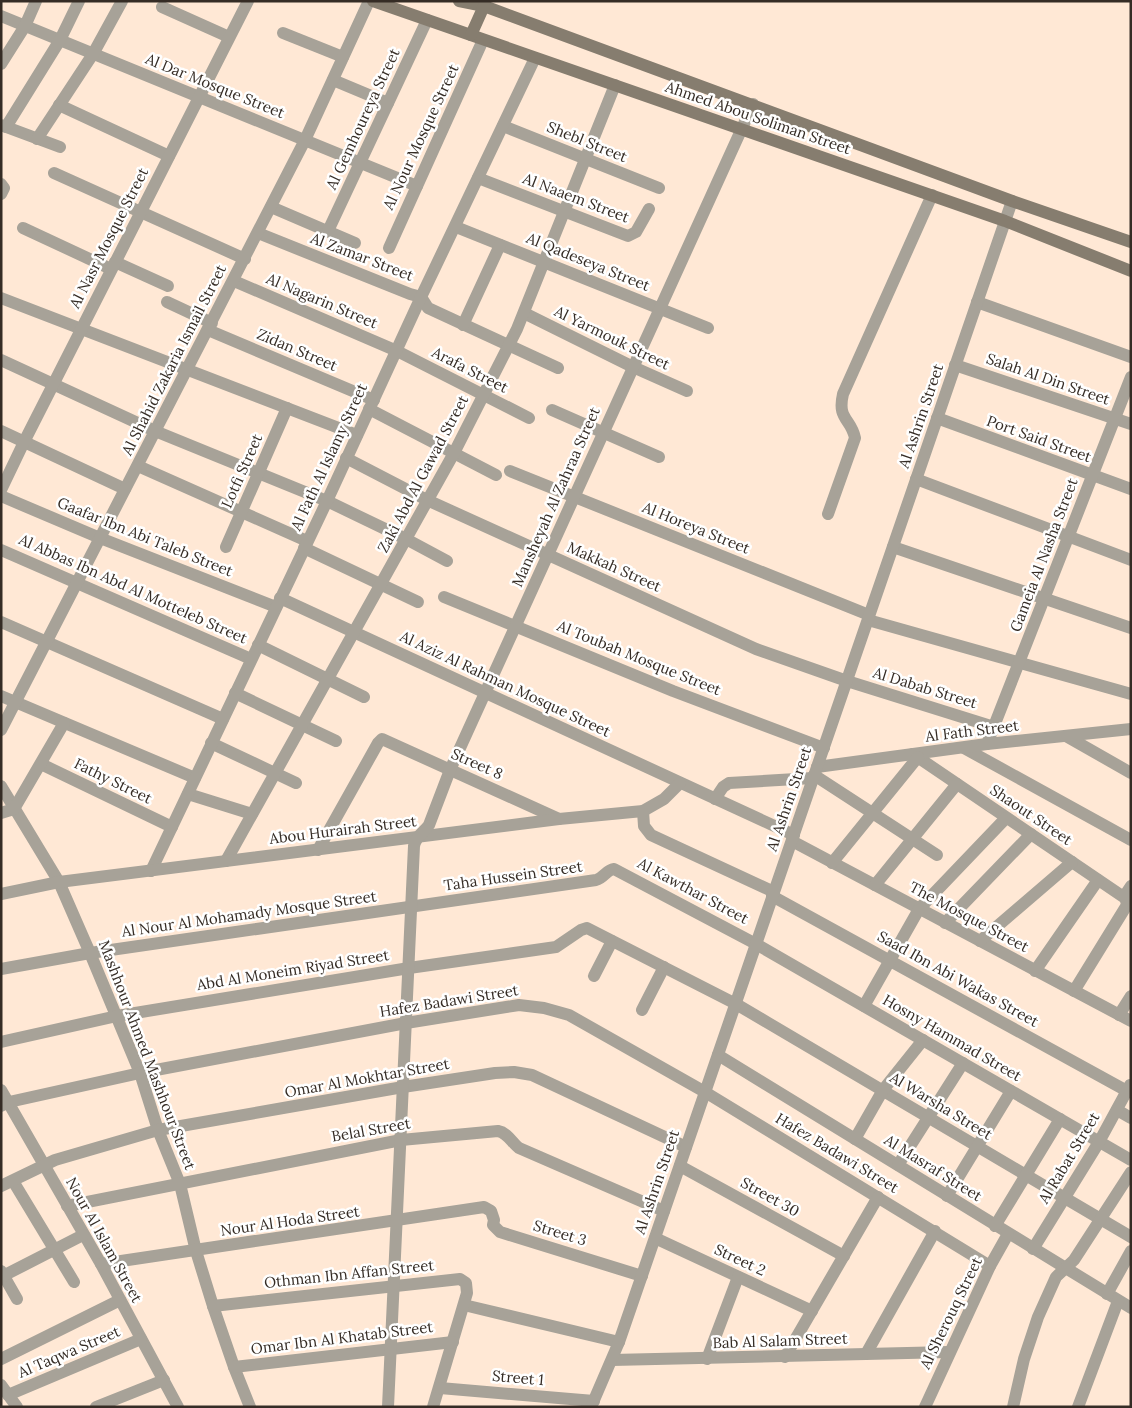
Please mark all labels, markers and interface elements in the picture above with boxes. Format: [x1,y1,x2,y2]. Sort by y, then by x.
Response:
street label: Al Gemhoureya Street [321,45,404,193]
street label: Al Dar Mosque Street [142,49,288,122]
street label: Al Nour Mosque Street [378,61,463,214]
street label: Ahmed Abou Soliman Street [662,76,854,158]
street label: Shebl Street [544,117,630,166]
street label: Al Nasr Mosque Street [64,164,152,312]
street label: Al Naaem Street [519,168,632,227]
street label: Al Zamar Street [307,228,416,285]
street label: Al Qadeseya Street [523,228,653,295]
street label: Al Shahid Zakaria Ismail Street [117,261,230,459]
street label: Al Nagarin Street [263,268,381,333]
street label: Al Yarmouk Street [550,301,673,374]
street label: Zidan Street [254,324,340,375]
street label: Arafa Street [428,342,512,397]
street label: Salah Al Din Street [984,348,1113,409]
street label: Al Ashrin Street [893,361,947,471]
street label: Al Fath Al Islamy Street [286,380,371,534]
street label: Zaki Abd Al Gawad Street [373,392,472,556]
street label: Mansheyah Al Zahraa Street [507,404,604,590]
street label: Port Said Street [984,411,1094,466]
street label: Lotfi Street [217,431,266,511]
street label: Gameia Al Nasha Street [1005,475,1082,634]
street label: Gaafar Ibn Abi Taleb Street [55,493,236,581]
street label: Al Horeya Street [639,497,753,558]
street label: Al Abbas Ibn Abd Al Motteleb Street [15,529,250,648]
street label: Makkah Street [564,537,664,596]
street label: Al Toubah Mosque Street [554,616,724,699]
street label: Al Aziz Al Rahman Mosque Street [396,626,614,741]
street label: Al Dabab Street [870,662,980,712]
street label: Al Fath Street [923,715,1020,746]
street label: Street 8 [448,744,506,783]
street label: Al Ashrin Street [761,744,815,854]
street label: Fathy Street [71,754,155,808]
street label: Shaout Street [986,780,1076,849]
street label: Abou Hurairah Street [267,811,418,848]
street label: Al Kawthar Street [634,853,752,928]
street label: Taha Hussein Street [442,856,584,895]
street label: The Mosque Street [906,877,1032,956]
street label: Al Nour Al Mohamady Mosque Street [119,886,378,941]
street label: Saad Ibn Abi Wakas Street [874,926,1042,1031]
street label: Mashhour Ahmed Mashhour Street [95,937,200,1173]
street label: Abd Al Moneim Riyad Street [194,945,391,994]
street label: Hafez Badawi Street [378,980,520,1021]
street label: Hosny Hammad Street [879,990,1025,1085]
street label: Omar Al Mokhtar Street [283,1054,451,1101]
street label: Al Warsha Street [886,1067,996,1144]
street label: Hafez Badawi Street [772,1108,902,1197]
street label: Al Rabat Street [1033,1108,1103,1208]
street label: Belal Street [330,1113,412,1146]
street label: Al Ashrin Street [629,1127,683,1237]
street label: Al Masraf Street [880,1129,986,1205]
street label: Street 30 [738,1173,803,1220]
street label: Nour Al Islam Street [62,1174,147,1306]
street label: Nour Al Hoda Street [219,1201,361,1240]
street label: Street 3 [531,1215,589,1250]
street label: Street 2 [711,1239,769,1280]
street label: Al Sherouq Street [915,1254,986,1373]
street label: Othman Ibn Affan Street [263,1255,435,1292]
street label: Omar Ibn Al Khatab Street [250,1317,434,1358]
street label: Al Taqwa Street [14,1321,123,1382]
street label: Bab Al Salam Street [712,1329,848,1352]
street label: Street 1 [491,1366,545,1389]

